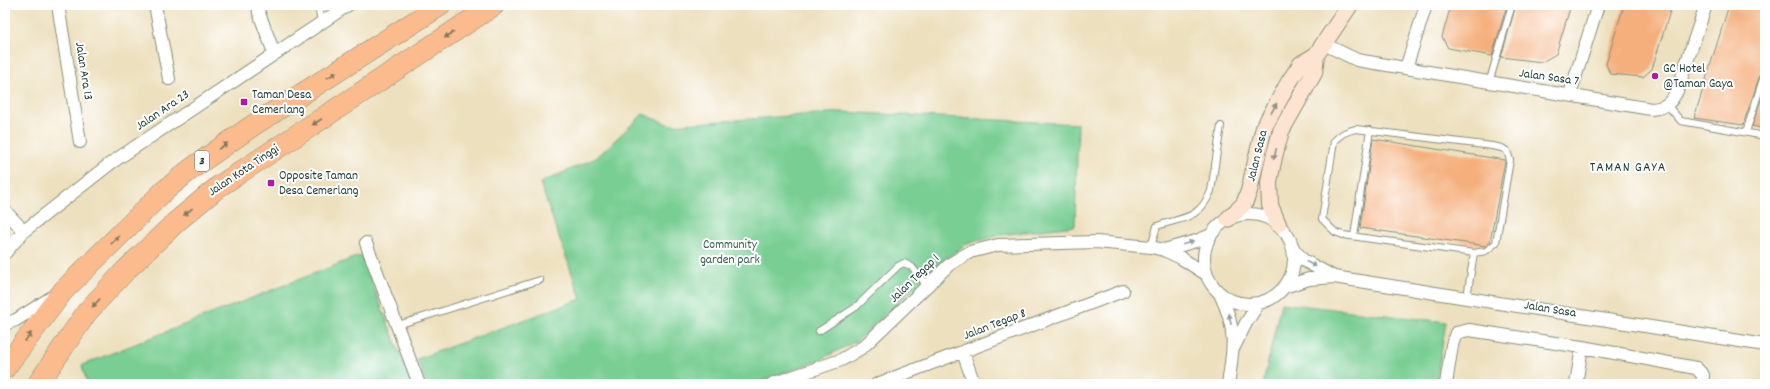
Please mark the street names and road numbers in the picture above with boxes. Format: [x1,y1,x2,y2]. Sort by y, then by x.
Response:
street label: Jalan Ara 13 [69,41,97,101]
street label: Jalan Sasa 7 [1518,64,1580,92]
street label: Jalan Ara 23 [132,86,194,136]
street label: Jalan Sasa [1242,127,1274,184]
street label: Jalan Kota Tinggi [205,140,284,202]
road number: 3 [195,151,209,171]
street label: Jalan Tegap 1 [886,250,944,308]
street label: Jalan Sasa [1523,297,1578,324]
street label: Jalan Tegap 8 [961,304,1029,346]

